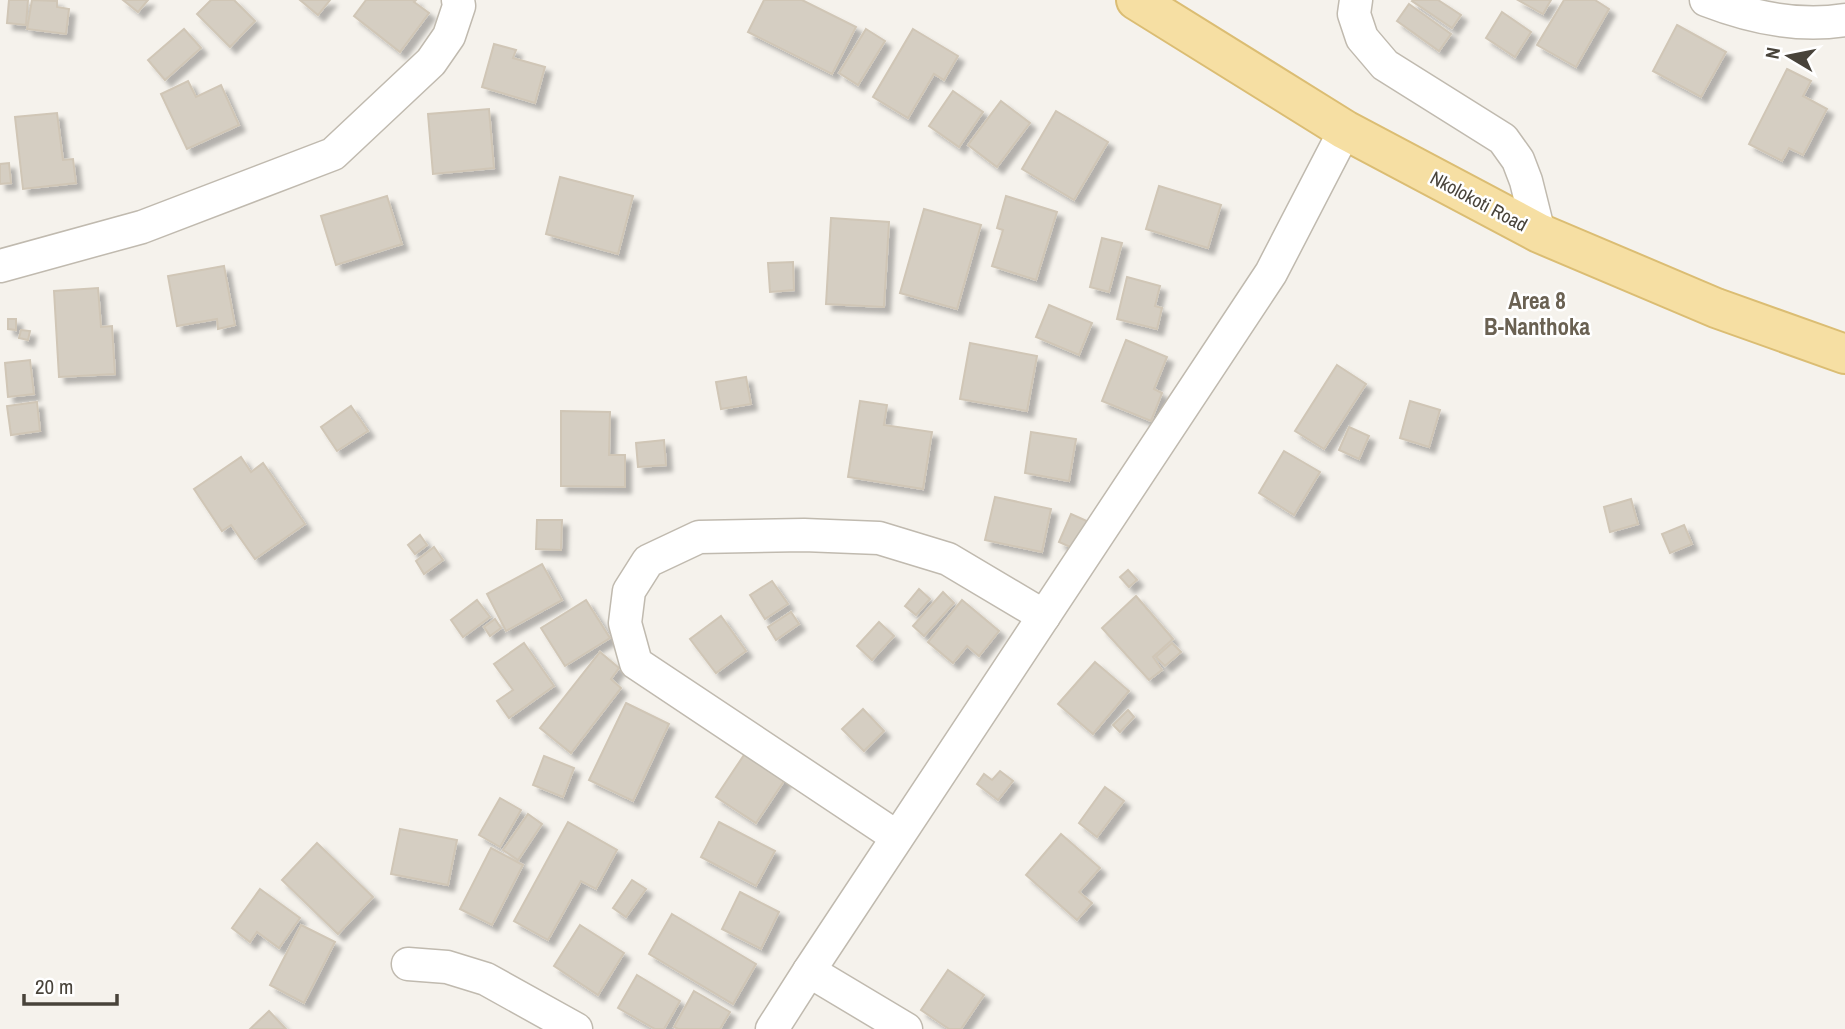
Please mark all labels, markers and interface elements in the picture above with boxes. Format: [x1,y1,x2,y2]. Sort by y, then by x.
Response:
north arrow [1754,21,1824,91]
text: N [1758,45,1786,61]
street label: Nkolokoti Road [1426,165,1532,237]
district label: Area 8 B-Nanthoka [1484,285,1590,342]
scale bar [24,962,117,1006]
text: 20 m [35,972,73,1001]

